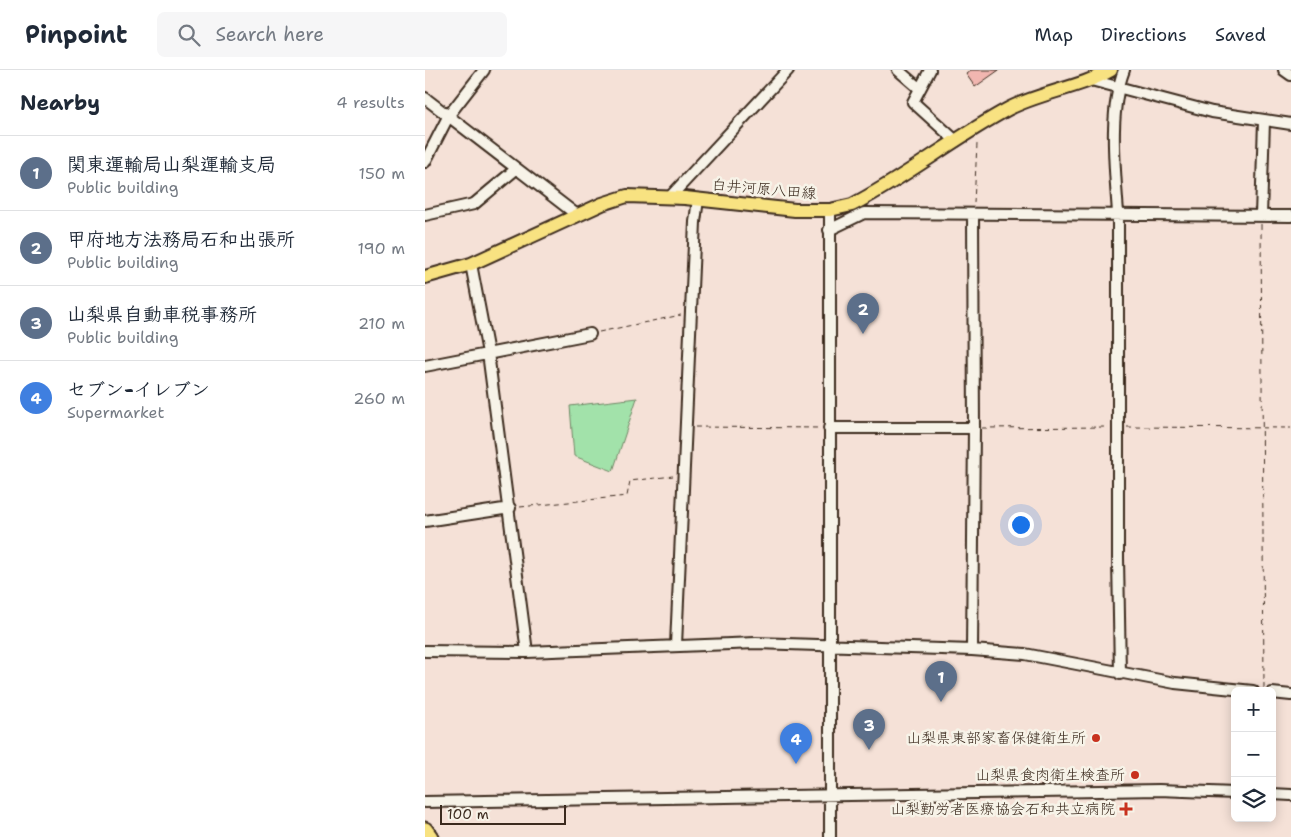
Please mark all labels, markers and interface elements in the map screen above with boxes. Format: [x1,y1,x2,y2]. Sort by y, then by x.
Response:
search box [157,12,507,57]
text: Pinpoint [25,19,127,51]
icon: search [175,21,203,49]
text: Search here [215,22,324,47]
text: Map [1035,23,1073,47]
text: Directions [1101,23,1187,47]
text: Saved [1215,23,1266,47]
text: Nearby [20,89,100,117]
text: 4 results [336,92,405,113]
text: 関東運輸局山梨運輸支局 [67,152,276,177]
text: 1 [32,163,40,184]
text: 150 m [358,163,405,184]
street label: 白井河原八田線 [711,174,817,204]
text: Public building [67,177,179,198]
text: 甲府地方法務局石和出張所 [67,227,295,252]
text: 2 [30,238,42,259]
text: 190 m [358,238,405,259]
text: Public building [67,252,179,273]
pin: 2 [847,293,879,334]
text: 山梨県自動車税事務所 [67,302,257,327]
text: 3 [30,313,42,334]
text: 210 m [358,313,405,334]
text: Public building [67,327,179,348]
text: セブン-イレブン [67,377,210,402]
text: 4 [30,388,42,409]
text: 260 m [353,388,405,409]
text: Supermarket [67,402,164,423]
your location [1008,512,1034,538]
pin: 1 [925,661,957,702]
map controls [1231,687,1276,822]
button: + [1231,687,1276,732]
pin: 3 [853,709,885,750]
pin: 4 [780,723,812,764]
place label: 山梨県東部家畜保健衛生所 [906,728,1086,748]
marker: 山梨県東部家畜保健衛生所 [1090,732,1102,744]
button: − [1231,732,1276,777]
place label: 山梨県食肉衛生検査所 [975,765,1125,785]
marker: 山梨県食肉衛生検査所 [1129,769,1141,781]
button: layers [1231,777,1276,822]
place label: 山梨勤労者医療協会石和共立病院 [890,799,1115,819]
scale bar [440,802,566,825]
marker: 山梨勤労者医療協会石和共立病院 [1119,802,1133,816]
text: 100 m [447,805,489,823]

